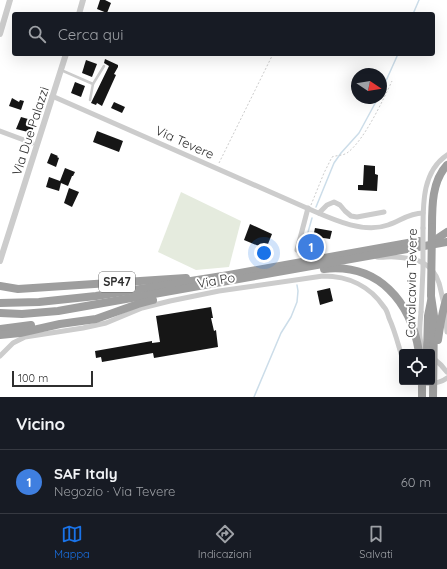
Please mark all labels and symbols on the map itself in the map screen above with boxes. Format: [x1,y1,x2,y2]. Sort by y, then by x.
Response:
north arrow [351,68,387,104]
street label: Via Due Palazzi [8,85,52,177]
street label: Via Tevere [153,122,217,162]
street label: Cavalcavia Tevere [402,228,420,338]
pin: 1 [298,232,324,262]
your location [254,243,274,263]
street label: Via Po [196,269,236,291]
road number: SP47 [99,272,135,292]
scale bar [12,369,93,388]

